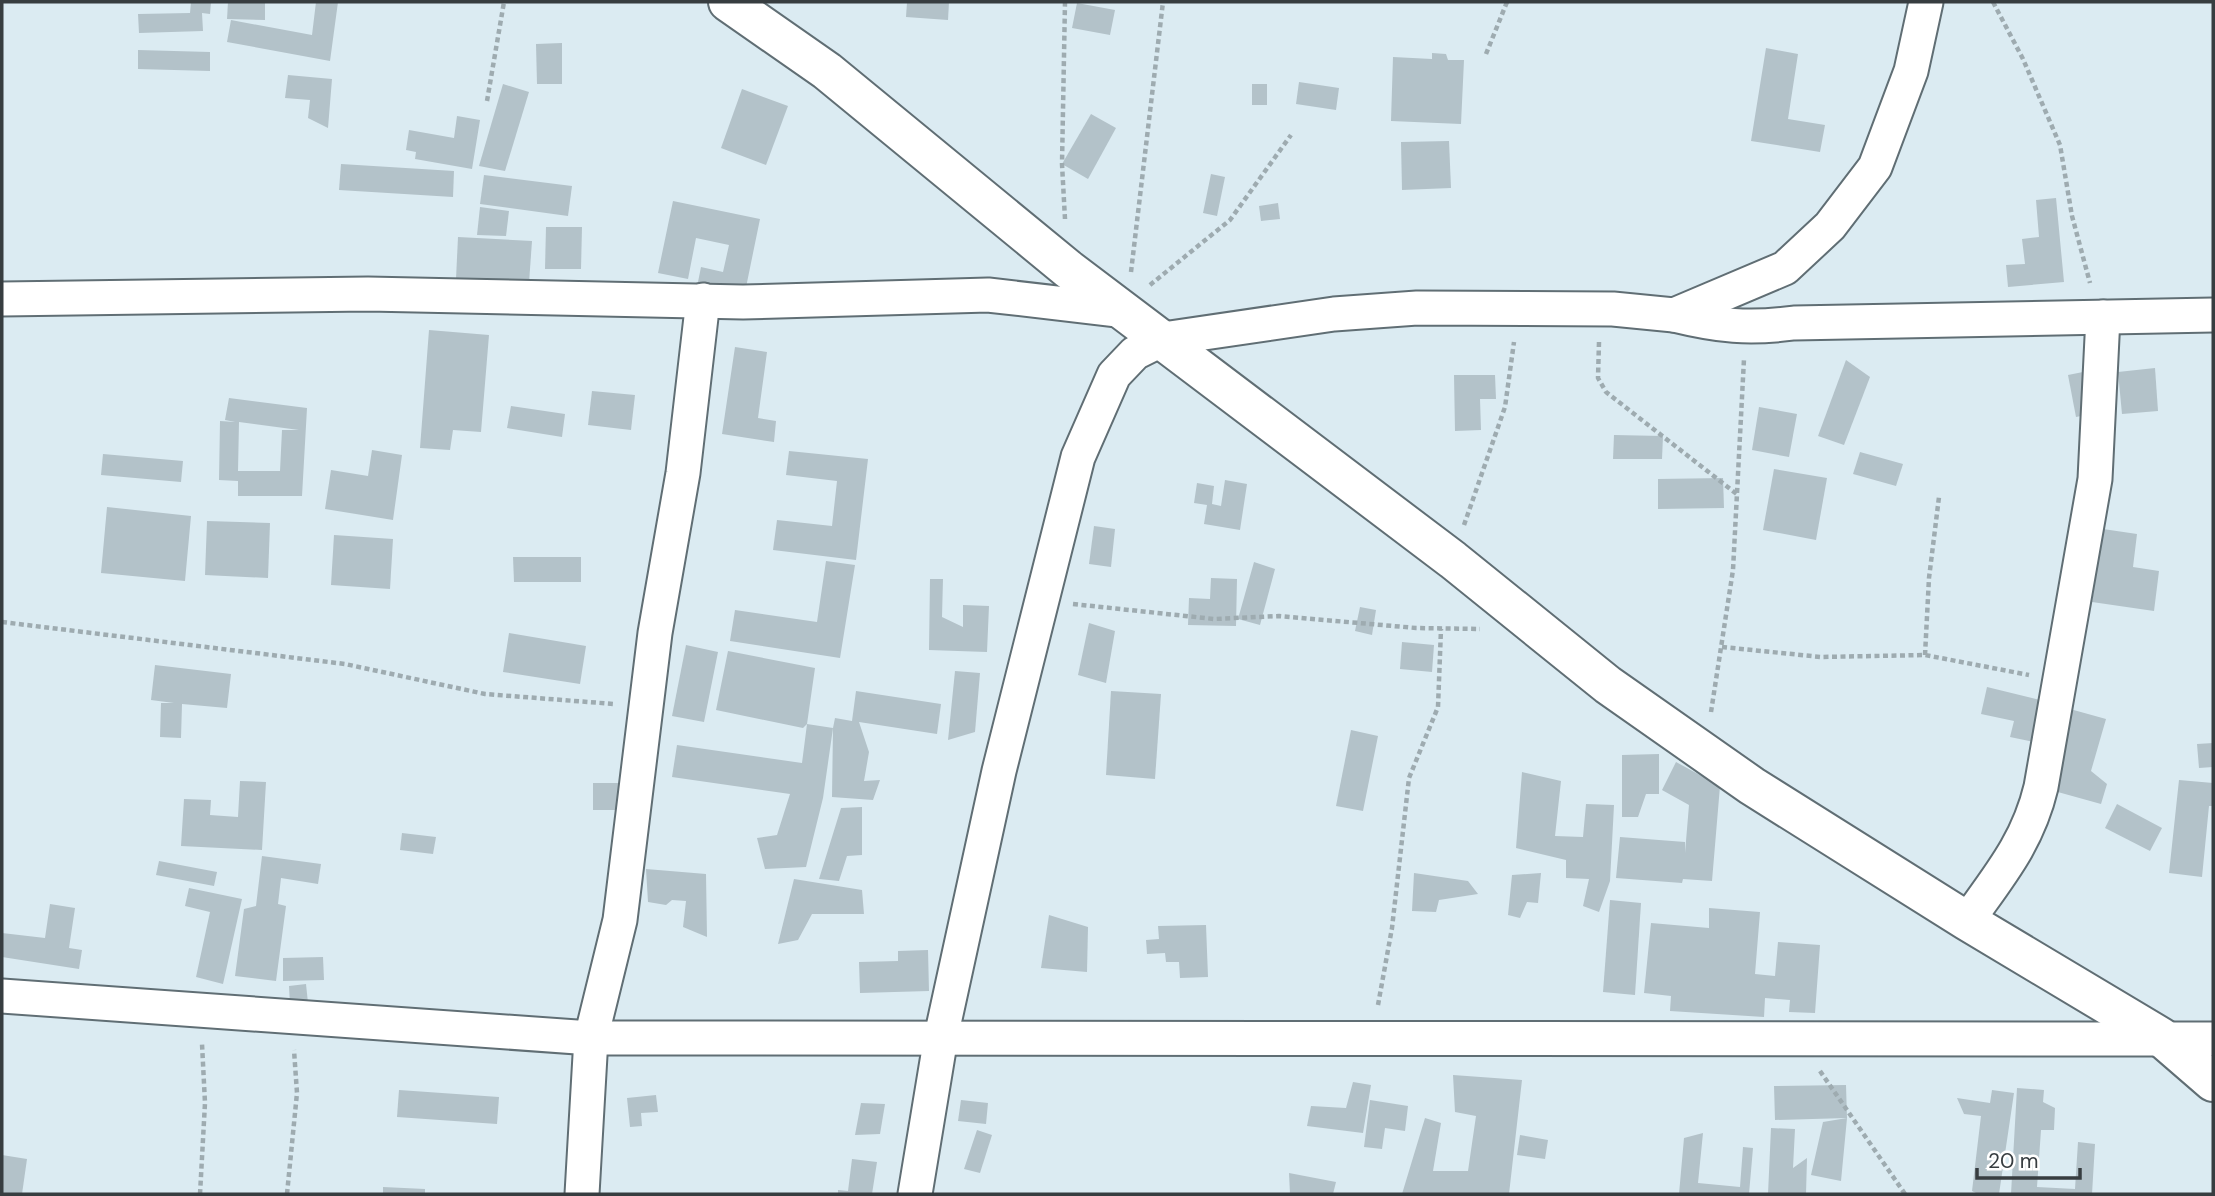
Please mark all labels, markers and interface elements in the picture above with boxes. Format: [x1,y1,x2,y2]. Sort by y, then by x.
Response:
scale bar [1977,1136,2080,1180]
text: 20 m [1988,1147,2039,1175]

